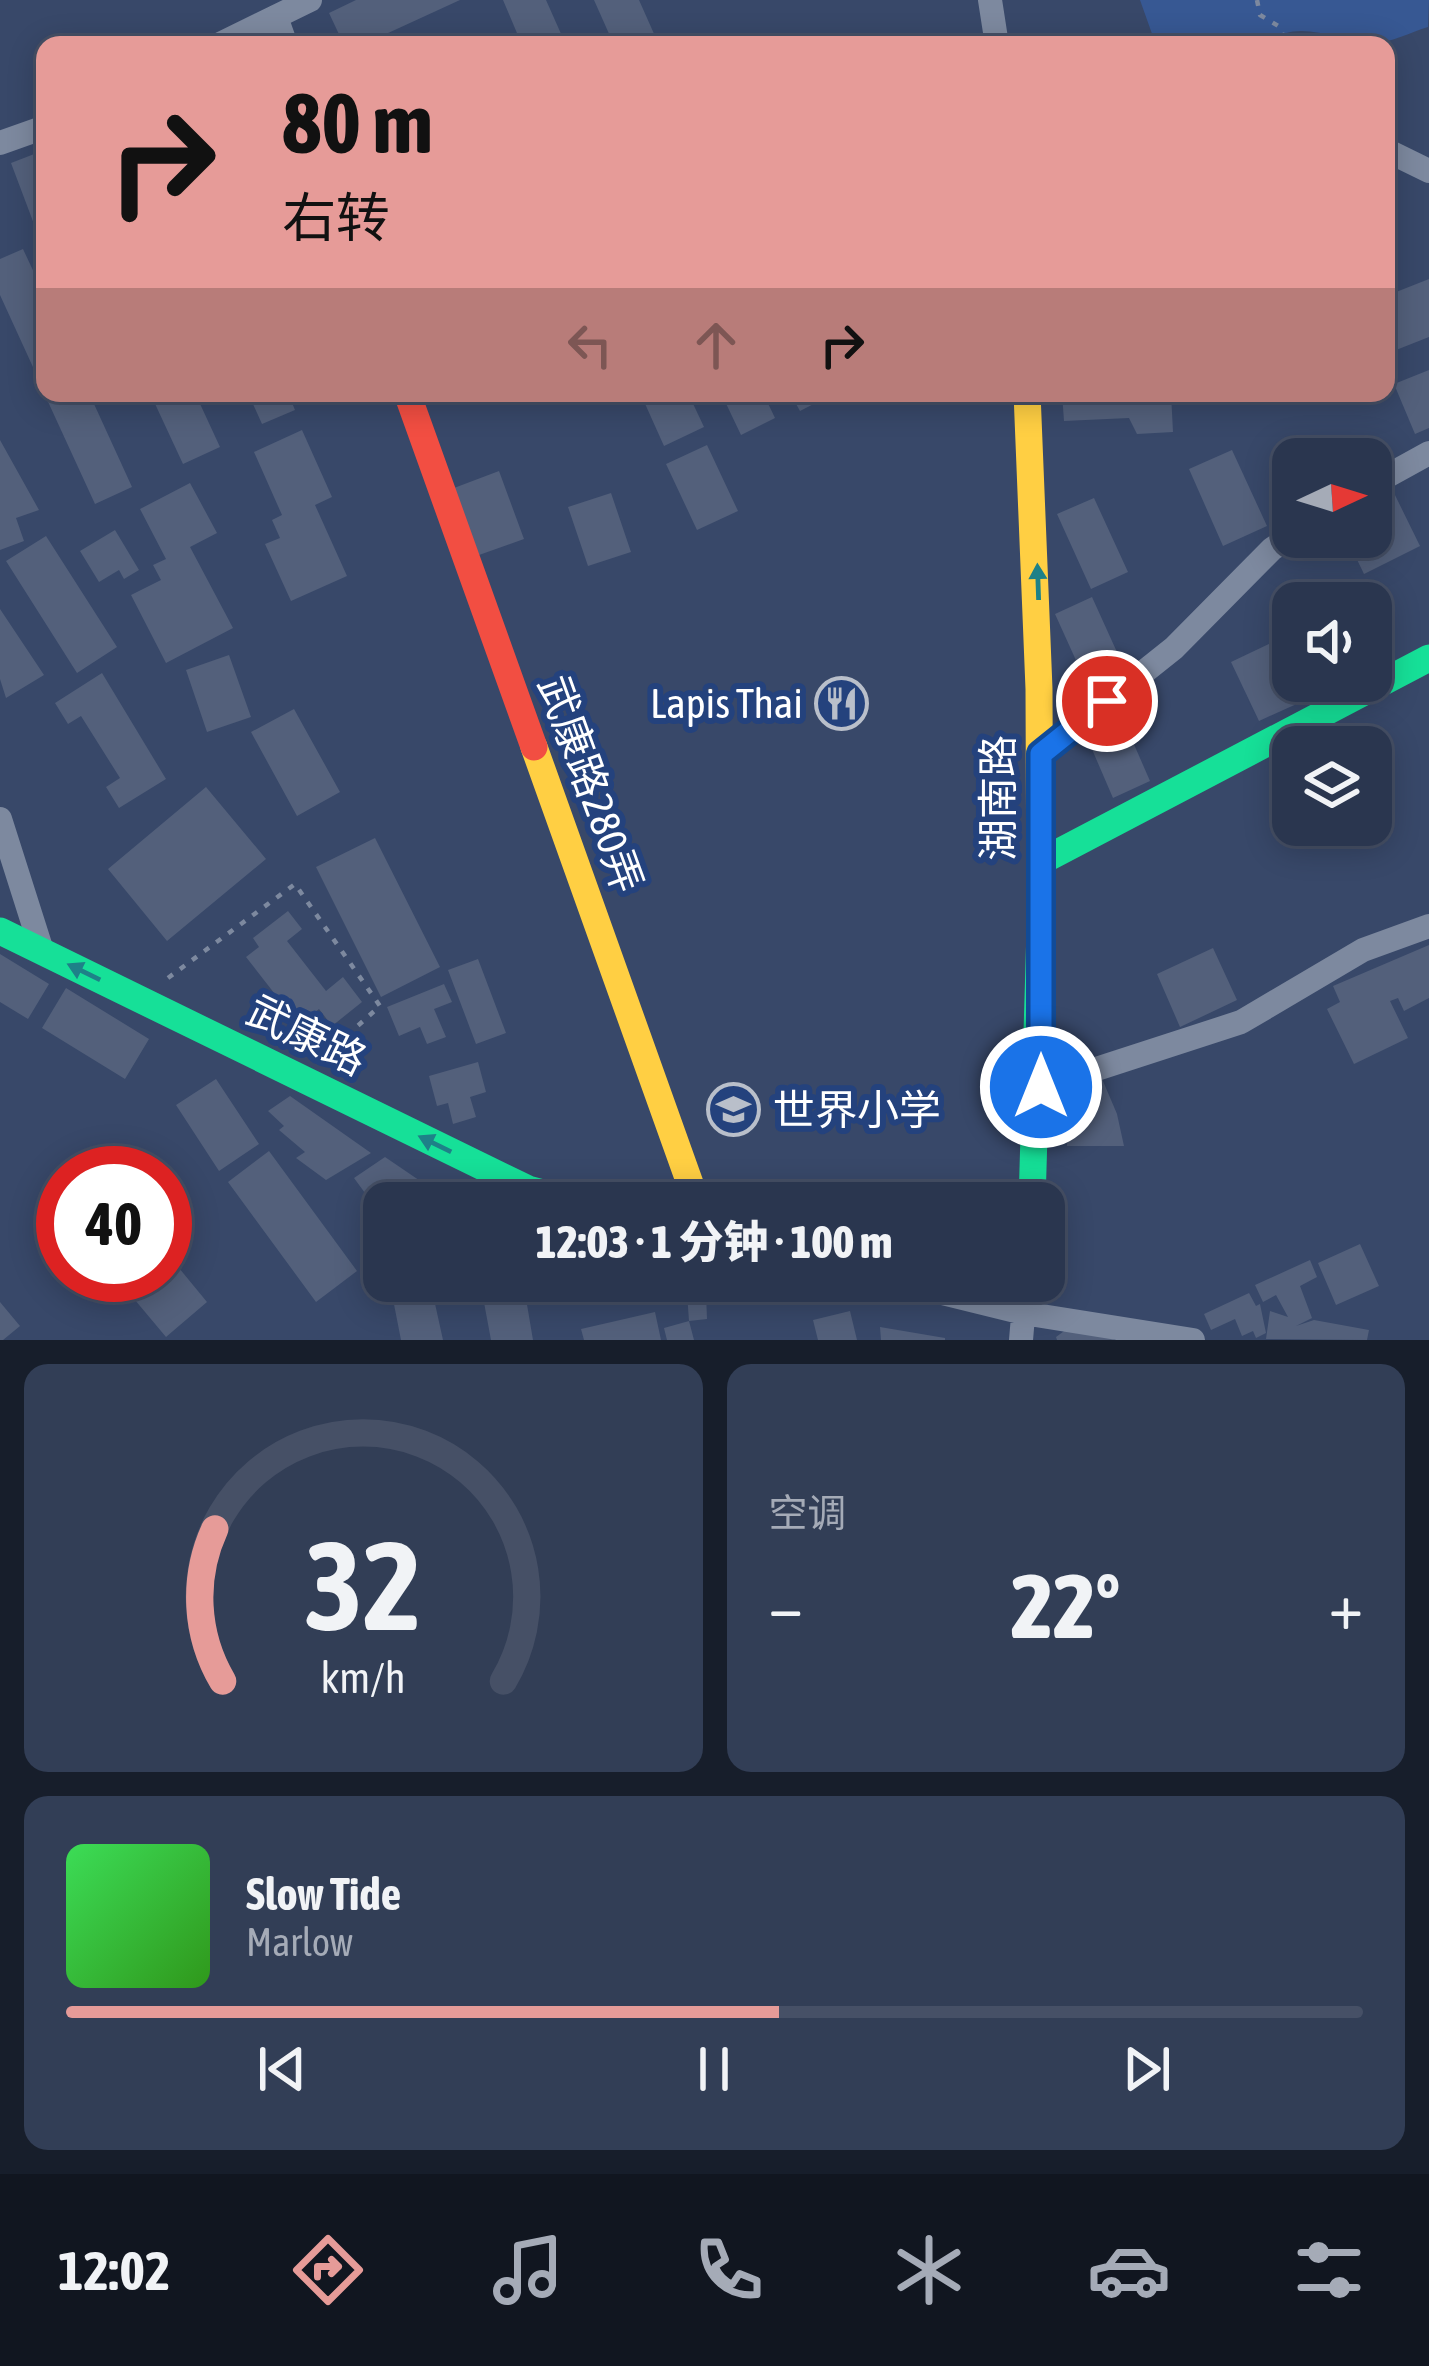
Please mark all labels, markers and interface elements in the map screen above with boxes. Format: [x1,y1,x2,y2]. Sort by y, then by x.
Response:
text: 80 m [282,75,433,171]
icon: right [84,84,240,240]
text: 右转 [282,187,390,248]
icon: left [557,312,623,378]
icon: ahead [683,312,749,378]
icon: right [809,312,875,378]
north arrow [1272,438,1392,558]
map controls [1272,438,1392,846]
one-way arrow [1028,562,1047,600]
button: sound [1272,582,1392,702]
pin [1056,650,1158,752]
icon: arrive [1074,668,1140,734]
street label: 武康路280弄 [530,669,652,899]
restaurant icon: Lapis Thai [814,675,870,731]
place label: Lapis Thai [650,679,803,727]
button: layers [1272,726,1392,846]
street label: 湖南路 [974,735,1022,861]
one-way arrow [67,962,102,982]
street label: 武康路 [240,986,374,1084]
position arrow [978,1024,1104,1150]
school or university icon: 世界小学 [706,1082,762,1138]
place label: 世界小学 [773,1086,941,1134]
one-way arrow [417,1134,452,1154]
speed limit sign: 40 [36,1146,192,1302]
text: 12:03 · 1 分钟 · 100 m [536,1216,892,1268]
text: 空调 [769,1491,847,1535]
text: 32 [305,1513,422,1656]
text: 22° [1011,1554,1120,1657]
text: − [769,1567,803,1643]
text: + [1329,1567,1363,1643]
text: km/h [321,1653,406,1702]
text: Slow Tide [246,1868,401,1920]
text: Marlow [246,1920,353,1964]
icon: previous [249,2036,315,2102]
icon: pause [681,2036,747,2102]
icon: next [1114,2036,1180,2102]
icon: directions [286,2228,370,2312]
icon: music [486,2228,570,2312]
icon: phone [687,2228,771,2312]
icon: climate [887,2228,971,2312]
icon: car [1087,2228,1171,2312]
icon: filters [1287,2228,1371,2312]
text: 12:02 [58,2240,170,2301]

